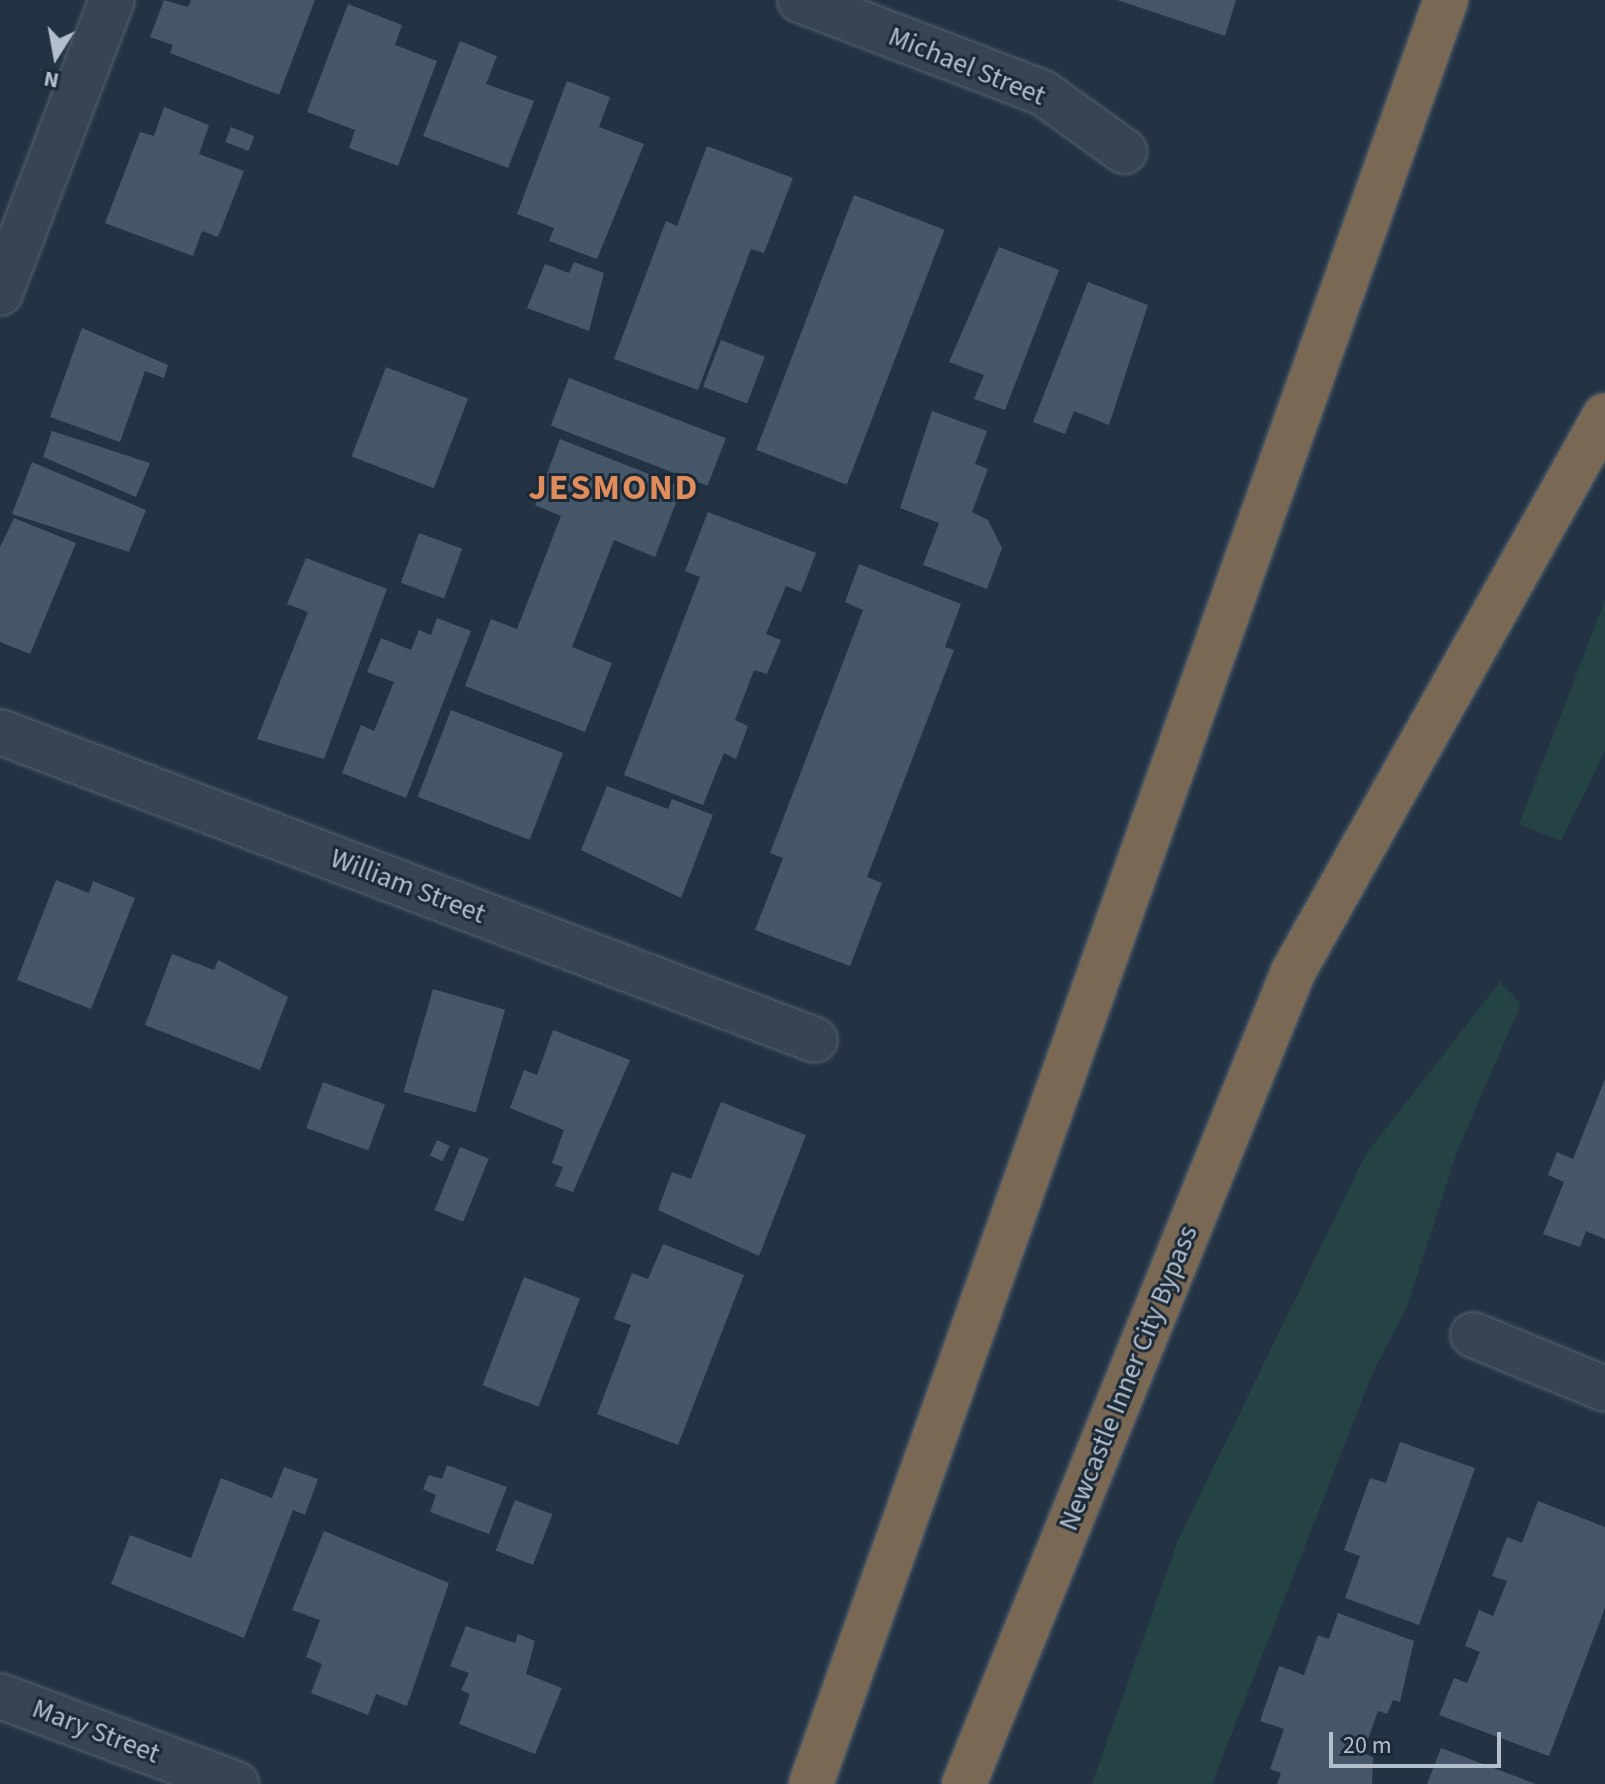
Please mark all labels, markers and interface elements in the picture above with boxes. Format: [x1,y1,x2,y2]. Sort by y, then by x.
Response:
north arrow [16,16,96,96]
street label: Michael Street [884,19,1050,113]
text: N [41,62,62,97]
district label: JESMOND [529,466,699,510]
street label: William Street [326,841,490,931]
street label: Newcastle Inner City Bypass [1051,1221,1205,1535]
street label: Mary Street [28,1691,164,1771]
scale bar [1333,1716,1505,1766]
text: 20 m [1343,1728,1392,1763]

